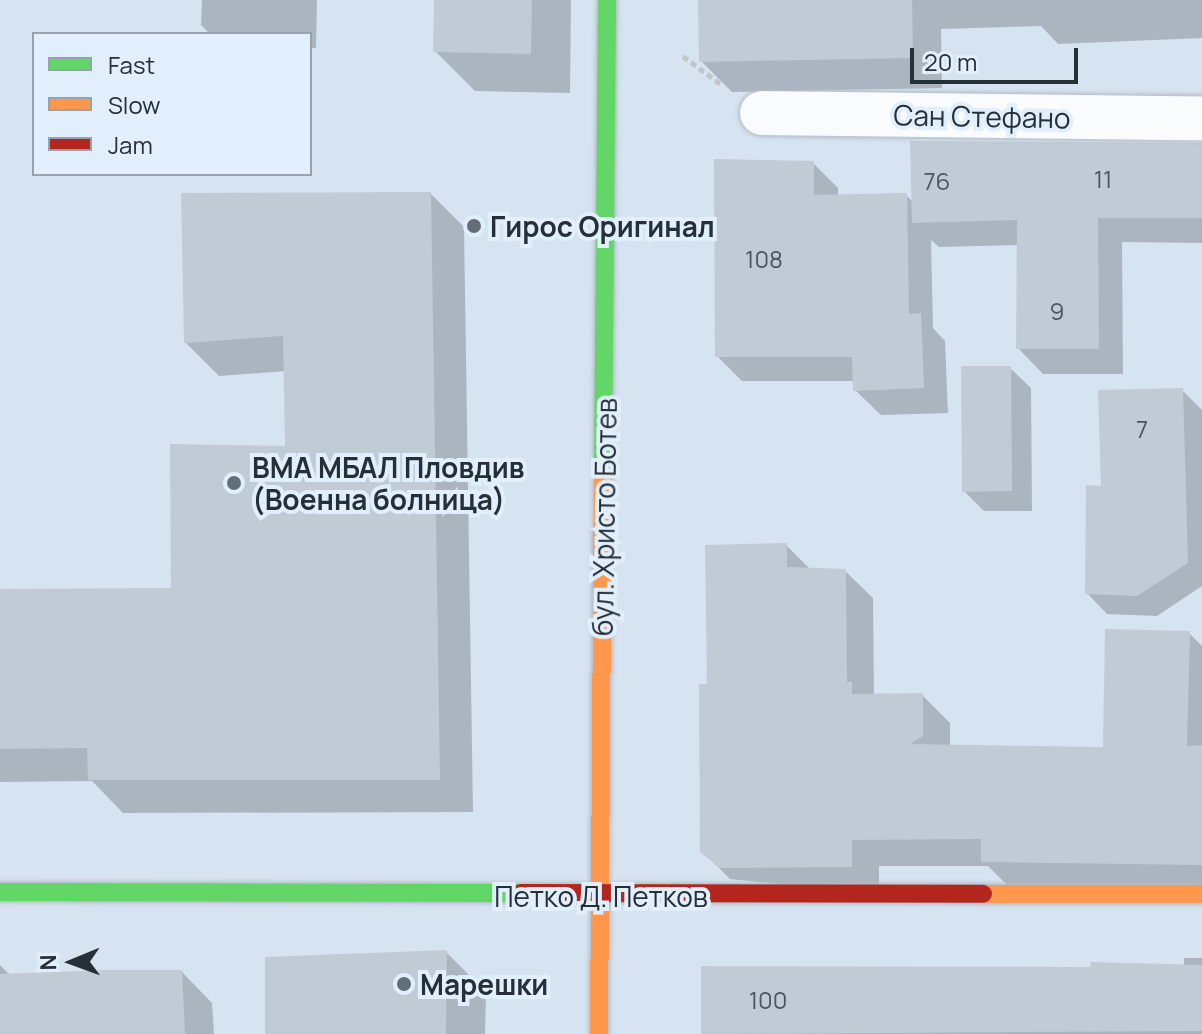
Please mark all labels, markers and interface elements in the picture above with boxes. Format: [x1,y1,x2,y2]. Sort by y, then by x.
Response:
legend [32,32,312,176]
scale bar [914,32,1082,82]
text: 20 m [924,45,977,78]
text: Fast [108,48,155,81]
text: Slow [108,88,161,121]
street label: Сан Стефано [893,98,1071,134]
text: Jam [108,128,153,161]
house number: 11 [1094,165,1112,193]
house number: 76 [924,167,950,195]
place label: Гирос Оригинал [490,209,715,243]
marker: Гирос Оригинал [465,217,483,235]
house number: 108 [745,245,783,273]
house number: 9 [1050,297,1064,325]
street label: бул. Христо Ботев [585,398,623,636]
house number: 7 [1136,415,1148,443]
place label: ВМА МБАЛ Пловдив (Военна болница) [252,450,524,516]
marker: ВМА МБАЛ Пловдив (Военна болница) [223,472,245,494]
street label: Петко Д. Петков [494,879,708,913]
north arrow [32,922,112,1002]
text: N [33,954,63,971]
place label: Марешки [420,967,548,1001]
marker: Марешки [395,975,413,993]
house number: 100 [749,986,787,1014]

